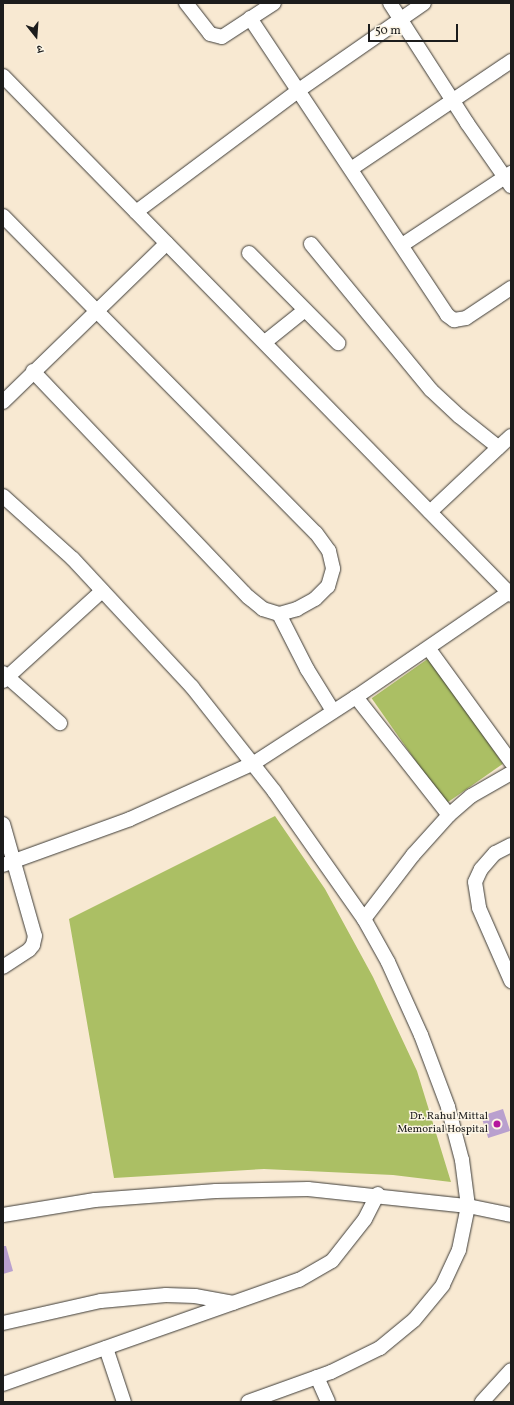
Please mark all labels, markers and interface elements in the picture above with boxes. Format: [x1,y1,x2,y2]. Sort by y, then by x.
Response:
north arrow [16,16,56,56]
scale bar [370,16,460,42]
text: 50 m [375,23,401,39]
text: उ [35,40,45,56]
place label: Dr. Rahul Mittal Memorial Hospital [397,1111,488,1137]
marker: Dr. Rahul Mittal Memorial Hospital [491,1118,503,1130]

